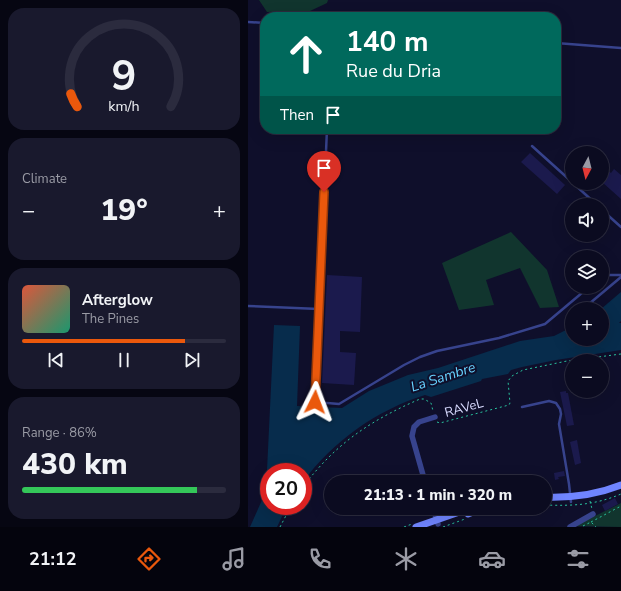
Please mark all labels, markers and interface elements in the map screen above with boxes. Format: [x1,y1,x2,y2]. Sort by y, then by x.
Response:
text: 140 m [346,23,429,61]
icon: ahead [280,28,332,80]
text: 9 [112,48,136,105]
text: Rue du Dria [346,59,441,83]
text: km/h [108,96,140,115]
icon: arrive [322,104,344,126]
text: Then [280,105,314,125]
north arrow [565,146,609,190]
map controls [565,146,609,398]
pin [307,151,341,192]
icon: arrive [313,157,335,179]
text: Climate [22,170,67,188]
text: 19° [100,190,148,231]
text: − [22,196,35,226]
text: + [213,196,226,226]
button: sound [565,198,609,242]
button: layers [565,250,609,294]
text: Afterglow [82,290,153,310]
button: + [565,302,609,346]
text: The Pines [82,310,139,328]
icon: previous [45,349,67,371]
icon: pause [113,349,135,371]
icon: next [181,349,203,371]
button: − [565,354,609,398]
water label: La Sambre [408,357,478,396]
position arrow [294,381,336,423]
street label: RAVeL [443,394,485,422]
text: Range · 86% [22,424,97,442]
text: 430 km [22,444,128,485]
speed limit sign: 20 [260,463,312,515]
text: 21:13 · 1 min · 320 m [364,485,512,505]
icon: directions [135,545,163,573]
icon: music [220,545,248,573]
icon: phone [306,545,334,573]
icon: climate [392,545,420,573]
icon: car [478,545,506,573]
icon: filters [564,545,592,573]
text: 21:12 [29,547,77,571]

